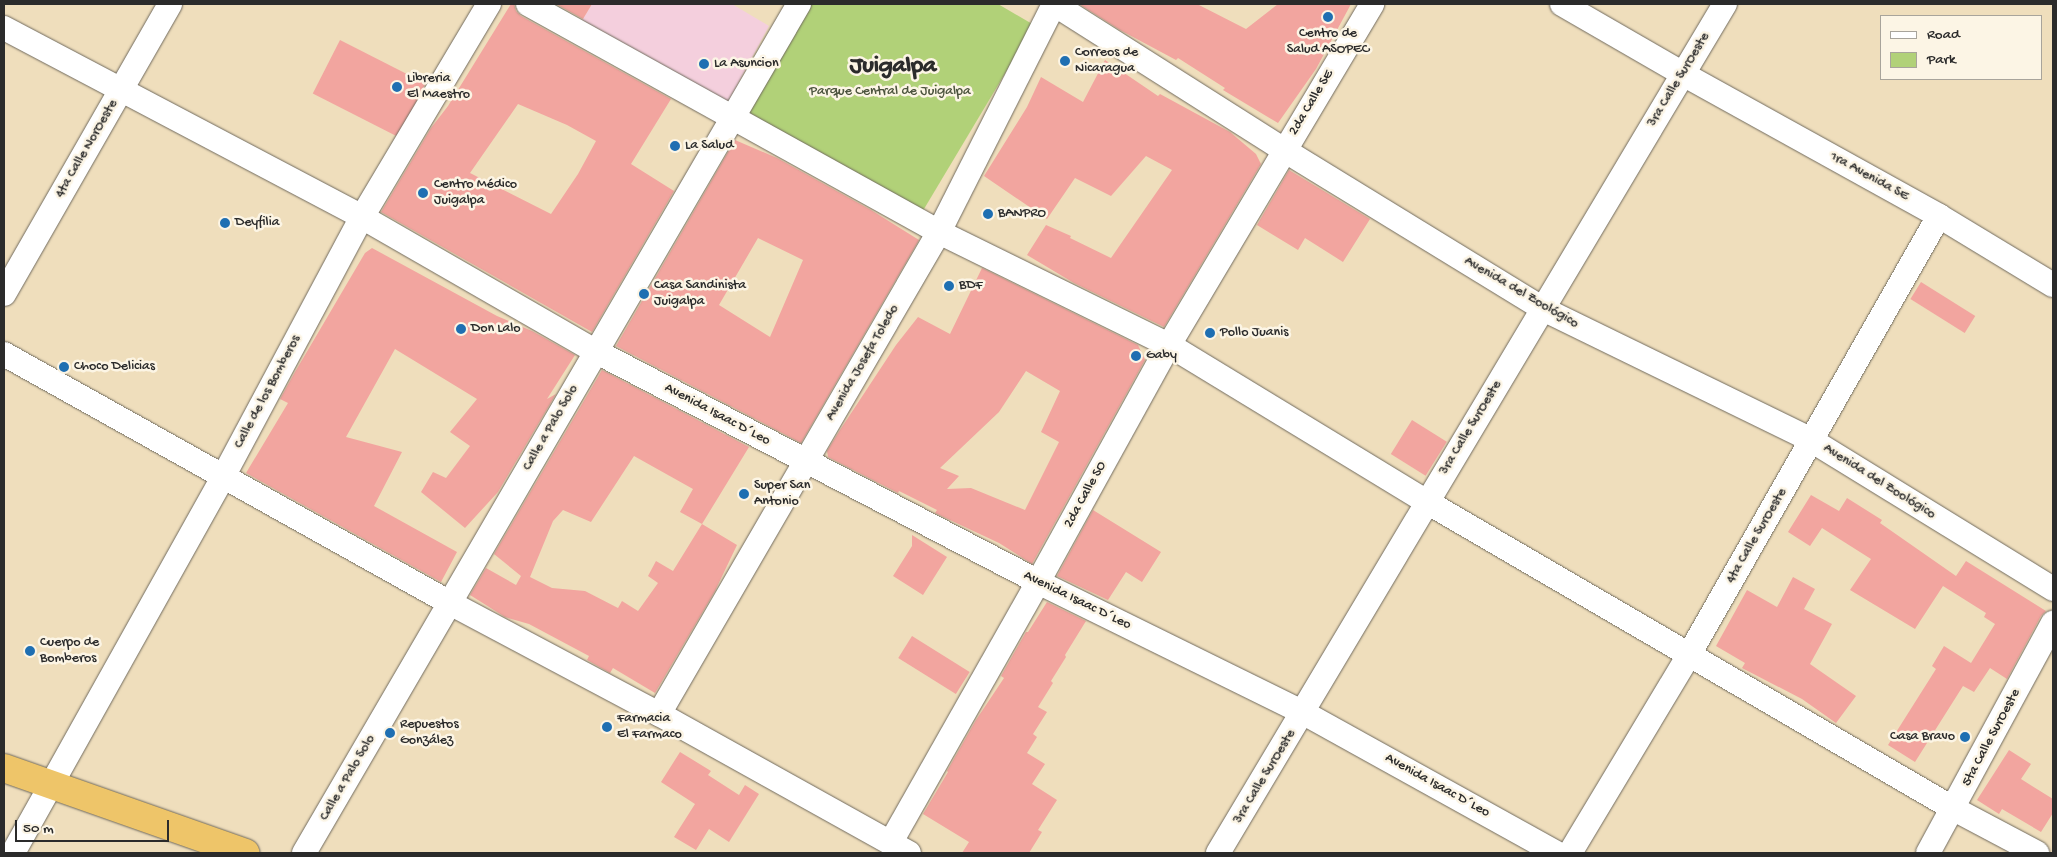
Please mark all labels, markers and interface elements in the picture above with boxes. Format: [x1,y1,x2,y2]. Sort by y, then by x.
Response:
marker: Centro de Salud ASOPEC [1321,10,1335,24]
legend [1880,15,2042,80]
place label: Centro de Salud ASOPEC [1287,26,1369,58]
text: Road [1927,26,1960,44]
street label: 3ra Calle SurOeste [1644,30,1714,130]
place label: Correos de Nicaragua [1075,45,1138,78]
text: Park [1927,51,1956,69]
district label: Juigalpa [850,53,936,81]
marker: Correos de Nicaragua [1059,55,1071,67]
place label: La Asuncion [714,56,779,72]
marker: La Asuncion [698,58,710,70]
street label: 2da Calle SE [1286,67,1338,139]
place label: Libreria El Maestro [407,71,470,104]
marker: Libreria El Maestro [391,81,403,93]
park label: Parque Central de Juigalpa [809,84,971,100]
street label: 4ta Calle NorOeste [52,97,122,201]
place label: La Salud [685,138,733,154]
marker: La Salud [669,140,681,152]
street label: 1ra Avenida SE [1827,148,1911,206]
place label: Centro Médico Juigalpa [434,177,517,210]
marker: Centro Médico Juigalpa [416,186,430,200]
place label: BANPRO [998,206,1046,222]
marker: BANPRO [982,208,994,220]
place label: Deyfilia [235,215,279,231]
marker: Deyfilia [219,217,231,229]
street label: Avenida del Zoológico [1461,253,1581,333]
place label: Casa Sandinista Juigalpa [654,278,746,310]
place label: BDF [959,278,982,294]
marker: BDF [943,280,955,292]
marker: Casa Sandinista Juigalpa [638,288,650,300]
street label: Avenida Josefa Toledo [823,302,903,424]
place label: Don Lalo [471,321,521,337]
marker: Don Lalo [455,323,467,335]
place label: Pollo Juanis [1220,325,1288,341]
marker: Pollo Juanis [1204,327,1216,339]
street label: Calle de los Bomberos [231,332,305,452]
place label: Gaby [1146,348,1177,364]
marker: Gaby [1130,350,1142,362]
place label: Choco Delicias [74,359,155,375]
marker: Choco Delicias [58,361,70,373]
street label: 3ra Calle SurOeste [1436,378,1506,478]
street label: Avenida Isaac D´Leo [661,380,773,450]
street label: Calle a Palo Solo [520,382,582,474]
street label: Avenida del Zoológico [1820,441,1938,523]
street label: 2da Calle SO [1061,459,1111,531]
place label: Super San Antonio [754,478,810,511]
street label: 4ta Calle SurOeste [1723,485,1791,587]
marker: Super San Antonio [738,488,750,500]
street label: Avenida Isaac D´Leo [1021,568,1133,634]
place label: Cuerpo de Bomberos [40,635,99,668]
marker: Cuerpo de Bomberos [24,645,36,657]
street label: 5ta Calle SurOeste [1959,686,2025,790]
place label: Farmacia El Farmaco [617,711,682,744]
place label: Repuestos González [400,717,459,750]
marker: Farmacia El Farmaco [601,721,613,733]
marker: Repuestos González [384,727,396,739]
street label: 3ra Calle SurOeste [1230,727,1300,827]
place label: Casa Bravo [1890,729,1955,745]
marker: Casa Bravo [1959,731,1971,743]
street label: Calle a Palo Solo [317,732,379,824]
street label: Avenida Isaac D´Leo [1382,750,1492,822]
scale bar [18,810,171,842]
text: 50 m [23,820,54,838]

